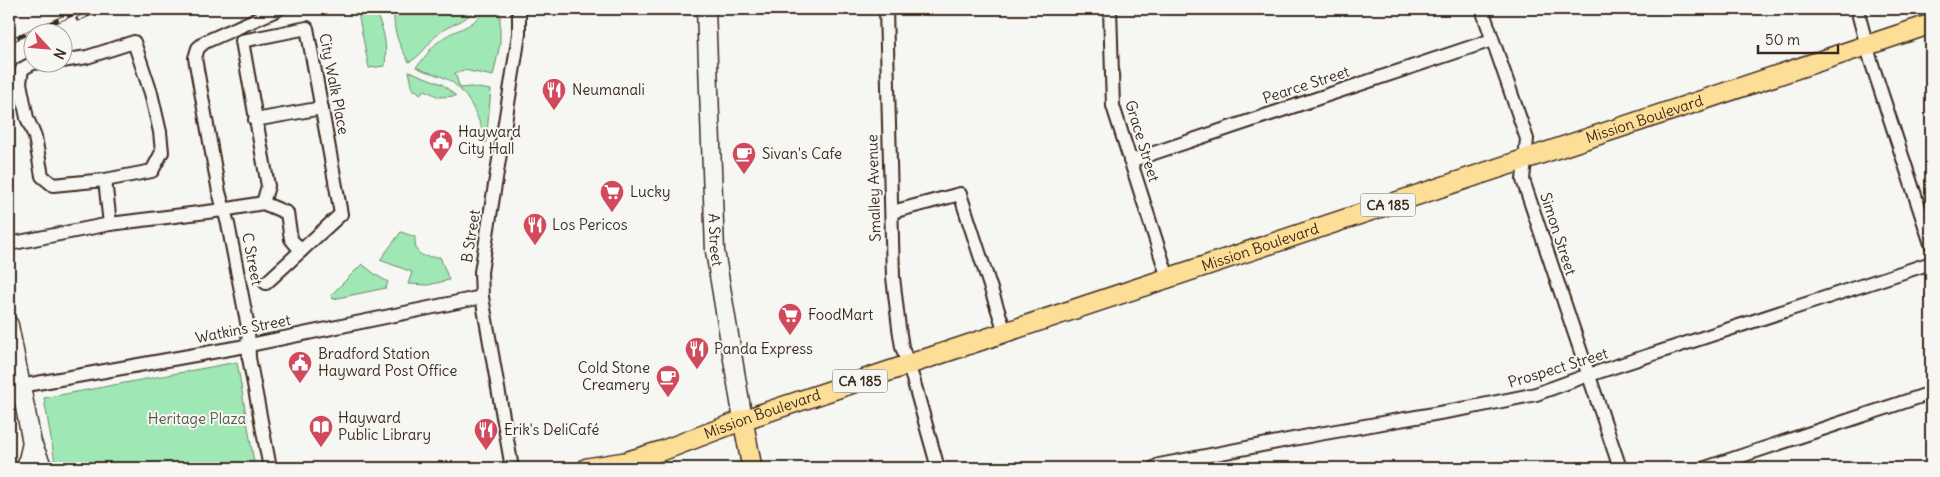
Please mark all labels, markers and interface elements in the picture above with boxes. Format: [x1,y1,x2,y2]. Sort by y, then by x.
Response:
north arrow [22,22,72,72]
scale bar [1758,22,1838,54]
text: 50 m [1765,30,1800,49]
street label: City Walk Place [315,32,354,136]
text: N [49,45,70,62]
street label: Pearce Street [1260,62,1352,107]
restaurant icon: Neumanali [541,77,567,111]
place label: Neumanali [572,80,645,99]
street label: Mission Boulevard [1583,91,1705,147]
street label: Grace Street [1121,98,1164,184]
place label: Hayward City Hall [458,122,521,158]
public building icon: Hayward City Hall [428,128,454,162]
street label: Smalley Avenue [862,134,885,242]
cafe icon: Sivan's Cafe [731,141,757,175]
place label: Sivan's Cafe [762,144,842,163]
supermarket icon: Lucky [599,179,625,213]
place label: Lucky [630,182,670,201]
street label: Simon Street [1536,190,1581,277]
road number: CA 185 [1360,194,1416,216]
street label: B Street [457,208,484,264]
restaurant icon: Los Pericos [522,212,548,246]
street label: A Street [705,213,727,268]
place label: Los Pericos [552,215,628,234]
street label: Mission Boulevard [1199,219,1321,275]
street label: C Street [238,231,267,287]
supermarket icon: FoodMart [777,302,803,336]
place label: FoodMart [808,305,873,324]
street label: Watkins Street [194,310,292,347]
restaurant icon: Panda Express [684,336,710,370]
place label: Panda Express [714,339,813,358]
street label: Prospect Street [1506,343,1610,392]
place label: Bradford Station Hayward Post Office [318,344,457,380]
public building icon: Bradford Station Hayward Post Office [287,350,313,384]
place label: Cold Stone Creamery [578,358,650,394]
cafe icon: Cold Stone Creamery [655,364,681,398]
road number: CA 185 [832,370,888,392]
street label: Mission Boulevard [701,385,823,443]
place label: Hayward Public Library [338,408,431,444]
park label: Heritage Plaza [148,409,247,428]
library icon: Hayward Public Library [308,414,334,448]
restaurant icon: Erik's DeliCafé [473,417,499,451]
place label: Erik's DeliCafé [504,420,599,439]

